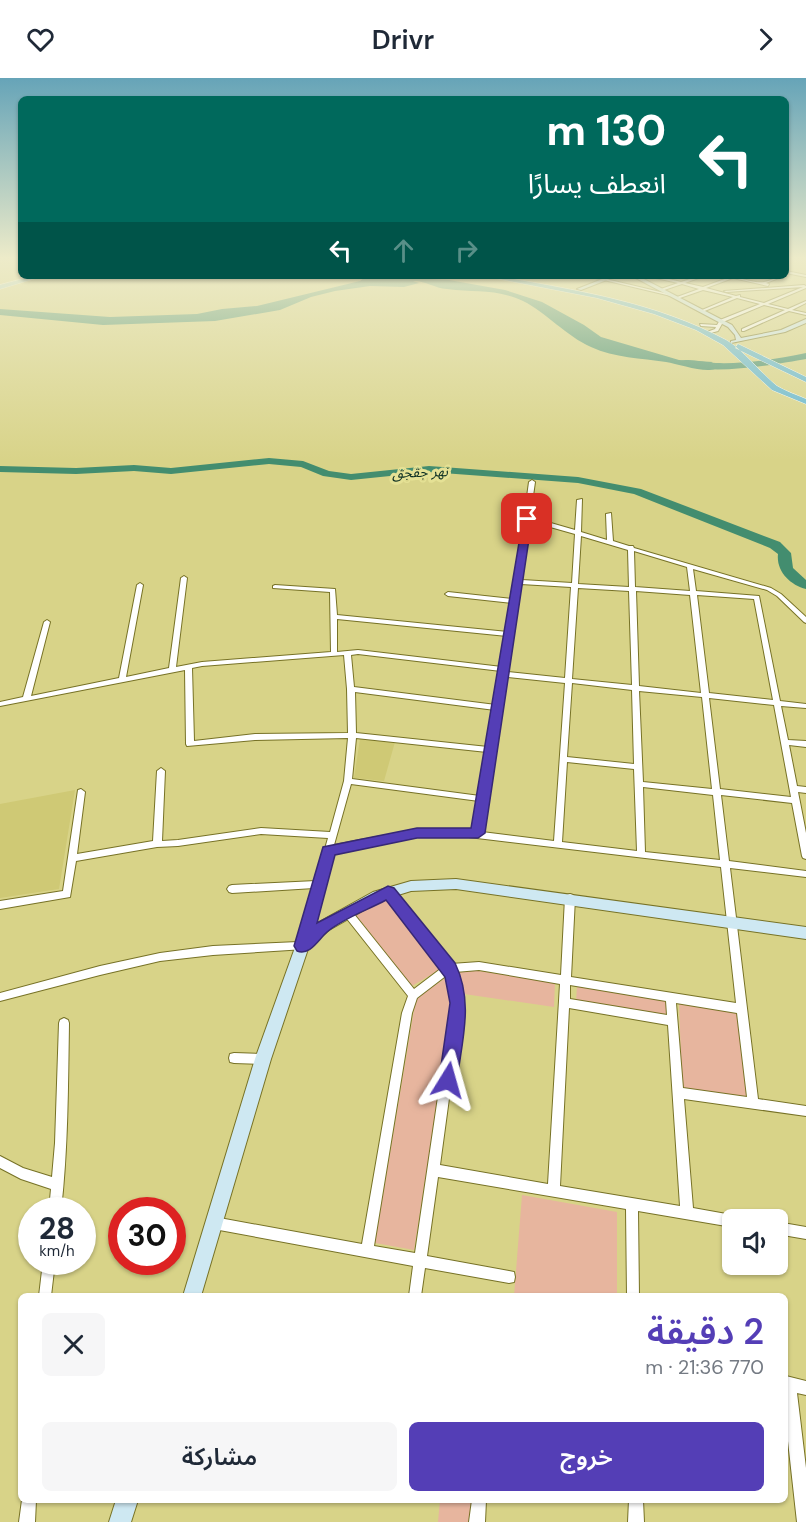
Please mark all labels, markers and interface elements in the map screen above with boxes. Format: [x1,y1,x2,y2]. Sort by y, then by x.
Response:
text: Drivr [372,22,434,57]
icon: heart [24,23,57,56]
icon: forward [749,23,782,56]
text: 130 m [546,103,666,158]
icon: left [687,120,765,198]
text: انعطف يسارًا [528,166,666,201]
icon: left [324,234,357,267]
icon: ahead [387,234,420,267]
icon: right [450,234,483,267]
water label: نهر جقجق [392,462,449,482]
pin [501,493,552,544]
icon: arrive [510,502,543,535]
position arrow [416,1048,480,1112]
speed limit sign: 30 [108,1197,186,1275]
text: 28 [39,1209,75,1248]
map controls [722,1209,788,1275]
button: sound [722,1209,788,1275]
text: km/h [39,1241,75,1261]
text: 2 دقيقة [647,1308,764,1355]
button: close [42,1313,105,1376]
text: 770 m · 21:36 [645,1354,764,1380]
button: مشاركة [42,1422,397,1491]
button: خروج [409,1422,764,1491]

